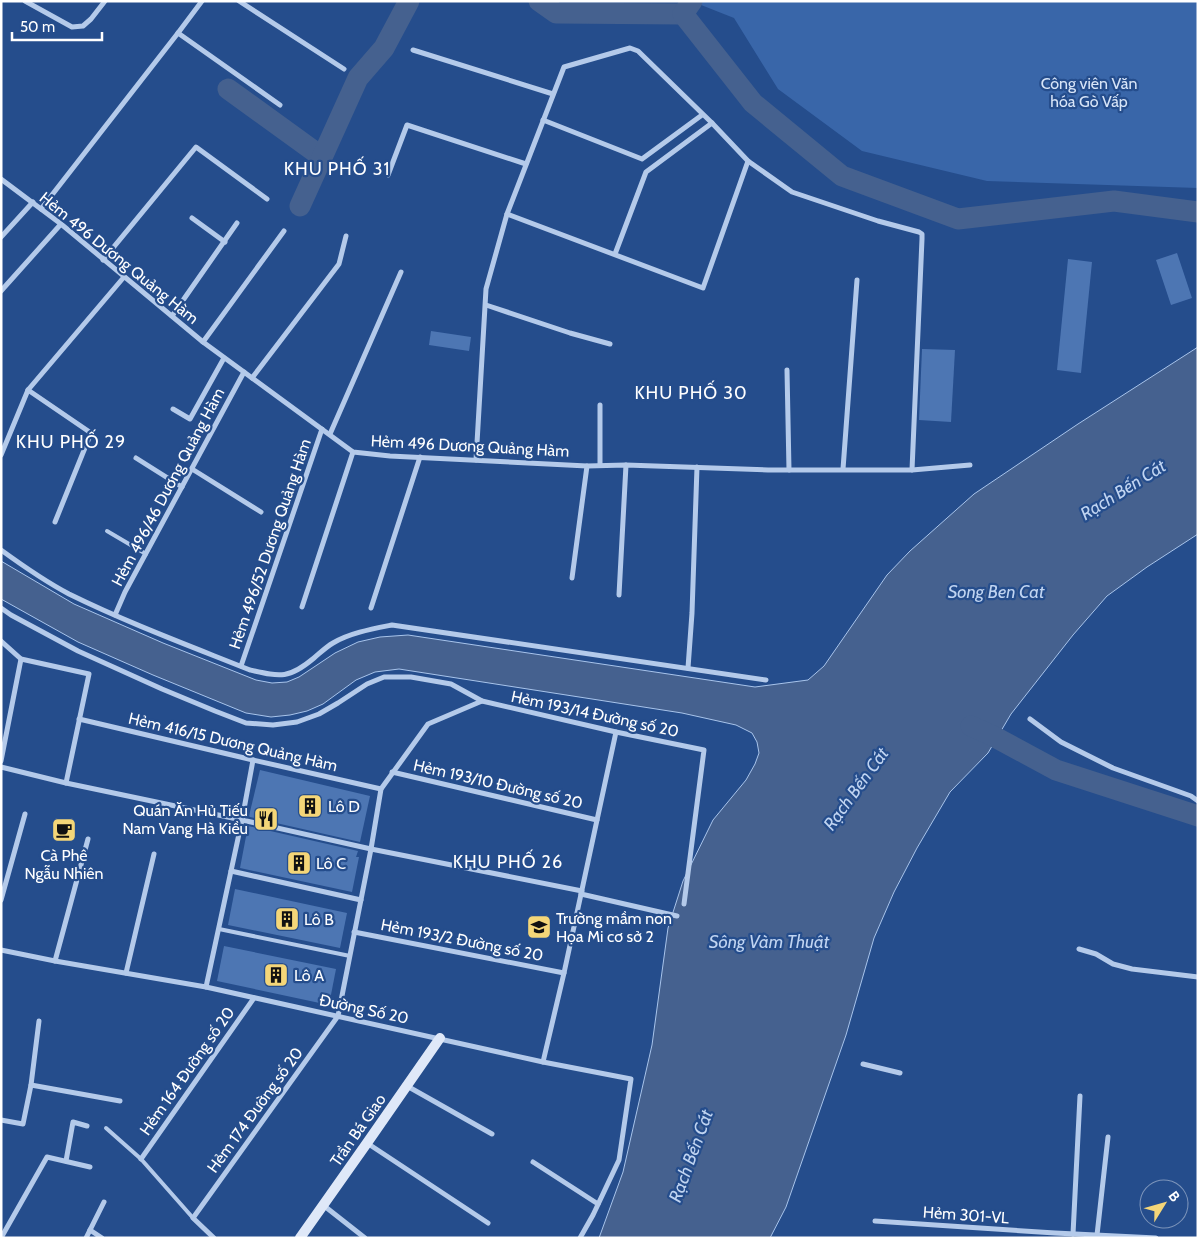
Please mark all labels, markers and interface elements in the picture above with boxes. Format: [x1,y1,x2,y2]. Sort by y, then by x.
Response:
scale bar [12,10,102,42]
text: 50 m [20,18,55,36]
park label: Công viên Văn hóa Gò Vấp [1041,74,1137,111]
district label: KHU PHỐ 31 [284,156,390,180]
street label: Hẻm 496 Dương Quảng Hàm [36,188,202,328]
district label: KHU PHỐ 30 [634,380,748,404]
street label: Hẻm 496/46 Dương Quảng Hàm [108,385,228,589]
district label: KHU PHỐ 29 [16,429,126,453]
street label: Hẻm 496 Dương Quảng Hàm [370,431,570,461]
street label: Hẻm 496/52 Dương Quảng Hàm [225,436,315,652]
water label: Rạch Bến Cát [1076,455,1170,525]
water label: Song Ben Cat [948,581,1045,603]
street label: Hẻm 193/14 Đường số 20 [509,687,681,741]
street label: Hẻm 416/15 Dương Quảng Hàm [127,709,339,775]
water label: Rạch Bến Cát [819,743,894,835]
street label: Hẻm 193/10 Đường số 20 [412,755,584,813]
building icon: Lô D [297,793,323,819]
place label: Lô D [328,797,360,816]
place label: Quán Ăn Hủ Tiếu Nam Vang Hà Kiều [122,801,248,838]
restaurant icon: Quán Ăn Hủ Tiếu Nam Vang Hà Kiều [253,806,279,832]
cafe icon: Cà Phê Ngẫu Nhiên [51,817,77,843]
place label: Cà Phê Ngẫu Nhiên [25,846,104,883]
district label: KHU PHỐ 26 [453,849,563,873]
building icon: Lô C [286,850,312,876]
place label: Lô C [316,854,346,873]
building icon: Lô B [274,906,300,932]
place label: Trường mầm non Họa Mi cơ sở 2 [556,909,672,946]
place label: Lô B [304,910,334,929]
school or university icon: Trường mầm non Họa Mi cơ sở 2 [526,914,552,940]
street label: Hẻm 193/2 Đường số 20 [379,915,545,965]
water label: Sông Vàm Thuật [709,931,830,953]
building icon: Lô A [263,962,289,988]
place label: Lô A [294,966,324,985]
street label: Đường Số 20 [318,990,410,1028]
street label: Hẻm 164 Đường số 20 [136,1003,238,1139]
street label: Hẻm 174 Đường số 20 [203,1044,307,1176]
street label: Trần Bá Giao [326,1090,390,1170]
water label: Rạch Bến Cát [664,1106,718,1205]
north arrow [1139,1179,1189,1229]
text: B [1165,1187,1184,1205]
street label: Hẻm 301-VL [922,1203,1010,1227]

